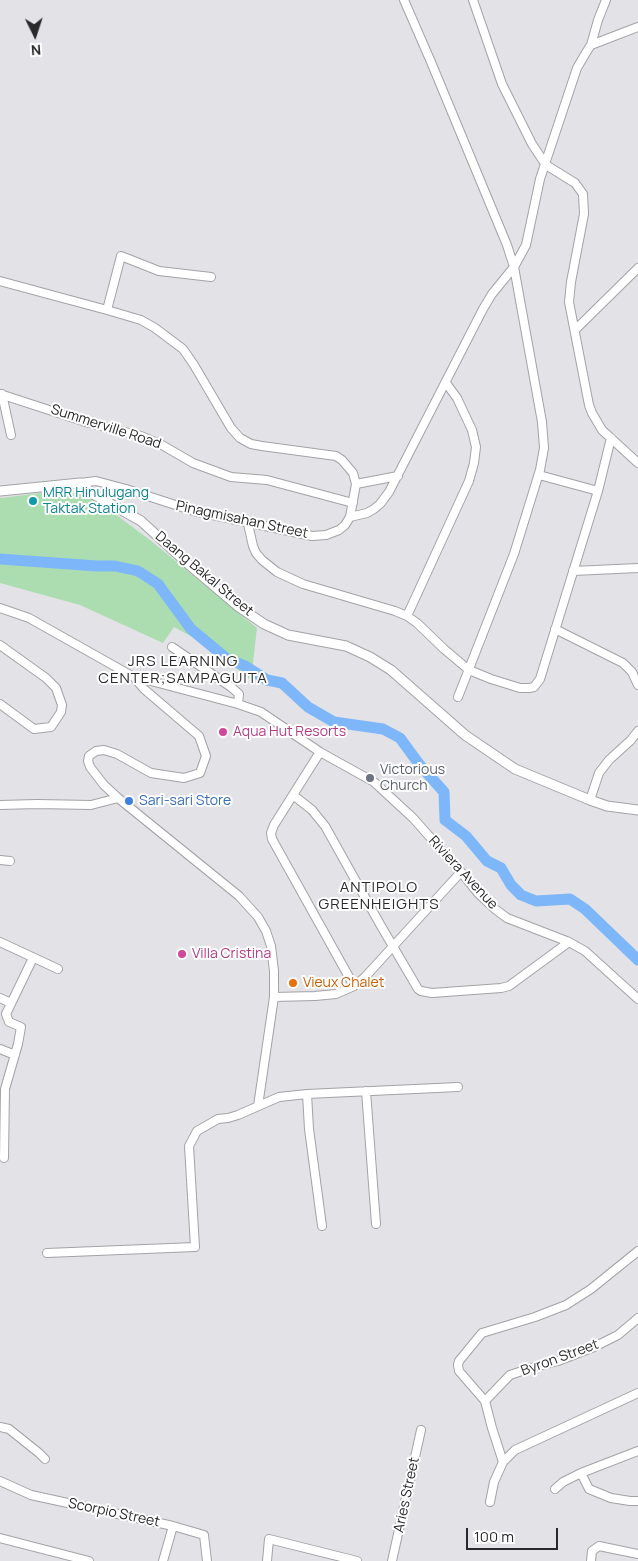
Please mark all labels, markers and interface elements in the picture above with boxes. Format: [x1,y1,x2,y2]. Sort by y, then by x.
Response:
north arrow [10,10,60,60]
text: N [30,41,42,60]
street label: Summerville Road [49,401,163,453]
place label: MRR Hinulugang Taktak Station [43,485,149,518]
marker: MRR Hinulugang Taktak Station [27,495,39,507]
street label: Pinagmisahan Street [174,498,310,542]
street label: Daang Bakal Street [152,528,256,620]
district label: JRS LEARNING CENTER;SAMPAGUITA [96,653,270,688]
place label: Aqua Hut Resorts [233,724,346,740]
marker: Aqua Hut Resorts [217,726,229,738]
place label: Victorious Church [380,762,445,794]
marker: Victorious Church [364,772,376,784]
place label: Sari-sari Store [139,793,231,809]
marker: Sari-sari Store [123,795,135,807]
street label: Riviera Avenue [425,833,501,913]
district label: ANTIPOLO GREENHEIGHTS [317,879,441,914]
place label: Villa Cristina [192,946,271,962]
marker: Villa Cristina [176,948,188,960]
place label: Vieux Chalet [303,975,384,991]
marker: Vieux Chalet [287,977,299,989]
street label: Byron Street [519,1336,601,1380]
street label: Aries Street [391,1456,423,1534]
street label: Scorpio Street [67,1495,161,1531]
scale bar [468,1518,560,1550]
text: 100 m [474,1526,514,1547]

